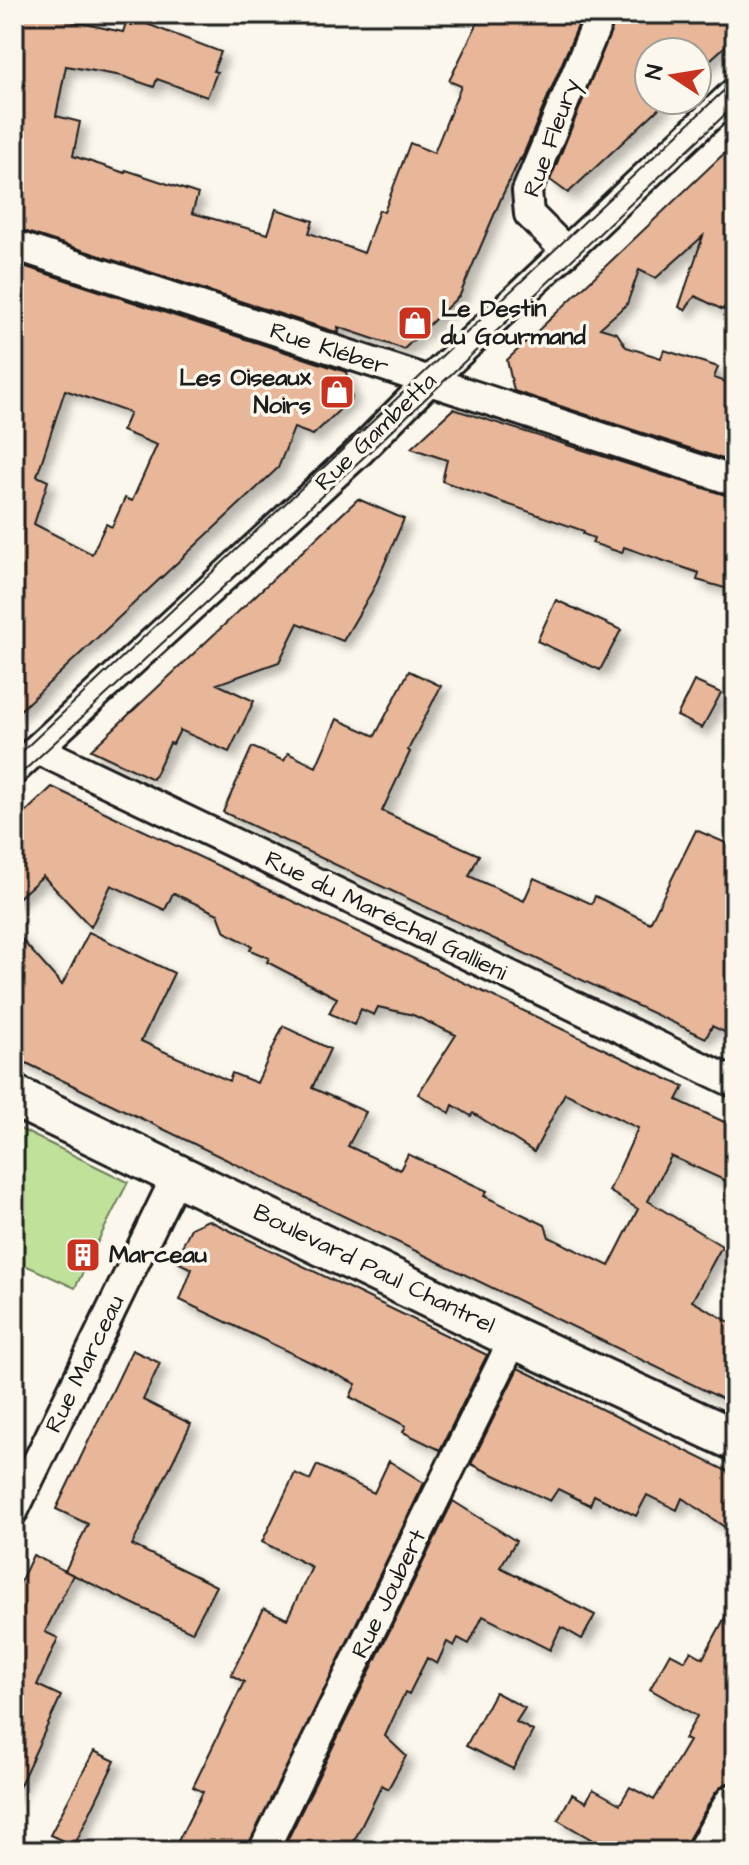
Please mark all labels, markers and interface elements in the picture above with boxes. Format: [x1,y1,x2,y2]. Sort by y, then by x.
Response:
north arrow [633,36,713,116]
text: N [638,62,672,82]
street label: Rue Fleury [515,74,590,202]
place label: Le Destin du Gourmand [440,292,587,354]
shop icon: Le Destin du Gourmand [396,304,434,342]
street label: Rue Kléber [265,314,393,384]
place label: Les Oiseaux Noirs [179,361,312,423]
street label: Rue Gambetta [308,365,444,499]
shop icon: Les Oiseaux Noirs [318,373,356,411]
street label: Rue du Maréchal Gallieni [259,843,513,990]
street label: Boulevard Paul Chantrel [247,1196,501,1342]
building icon: Marceau [64,1236,102,1274]
place label: Marceau [109,1238,207,1272]
street label: Rue Marceau [37,1289,133,1439]
street label: Rue Joubert [343,1524,435,1664]

